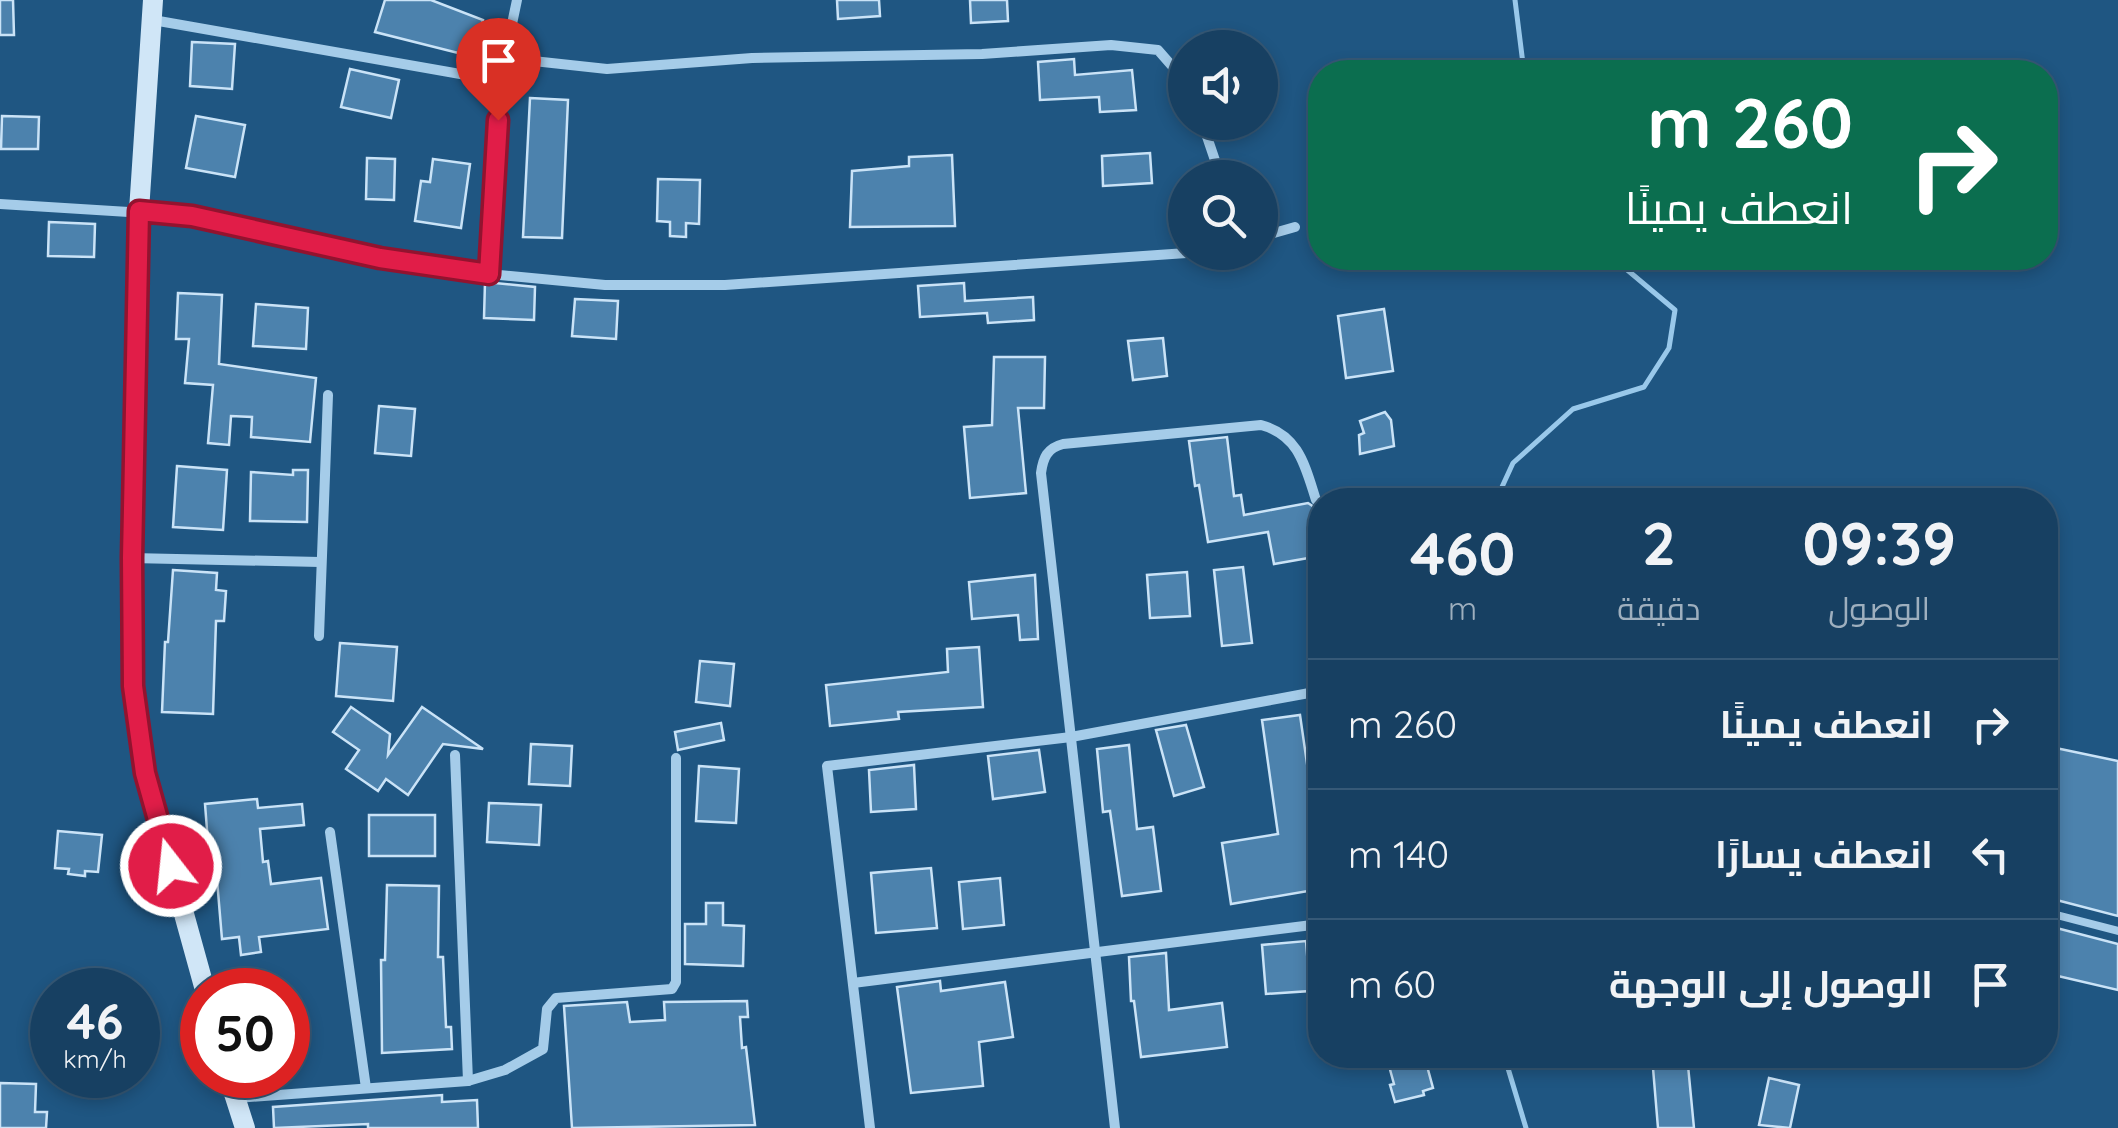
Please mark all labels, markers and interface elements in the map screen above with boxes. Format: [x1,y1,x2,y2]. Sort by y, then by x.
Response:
pin [456,18,541,121]
map controls [1168,30,1278,270]
button: sound [1168,30,1278,140]
icon: arrive [471,33,526,88]
text: 260 m [1647,78,1853,166]
icon: right [1888,100,2018,230]
button: search [1168,160,1278,270]
text: انعطف يمينًا [1625,179,1853,235]
text: 2 [1642,505,1676,580]
text: 09:39 [1802,505,1956,580]
text: 460 [1410,515,1515,590]
text: m [1448,588,1477,628]
text: دقيقة [1617,588,1700,628]
text: الوصول [1828,588,1930,628]
icon: right [1963,697,2018,752]
text: 260 m [1348,700,1457,748]
text: انعطف يمينًا [1720,700,1933,748]
position arrow [119,814,223,918]
icon: left [1963,827,2018,882]
text: 140 m [1348,830,1449,878]
text: انعطف يسارًا [1715,830,1933,878]
icon: arrive [1963,957,2018,1012]
text: 60 m [1348,960,1436,1008]
text: الوصول إلى الوجهة [1609,960,1933,1008]
speed limit sign: 50 [180,968,310,1098]
text: 46 [66,989,124,1052]
text: km/h [63,1043,127,1074]

